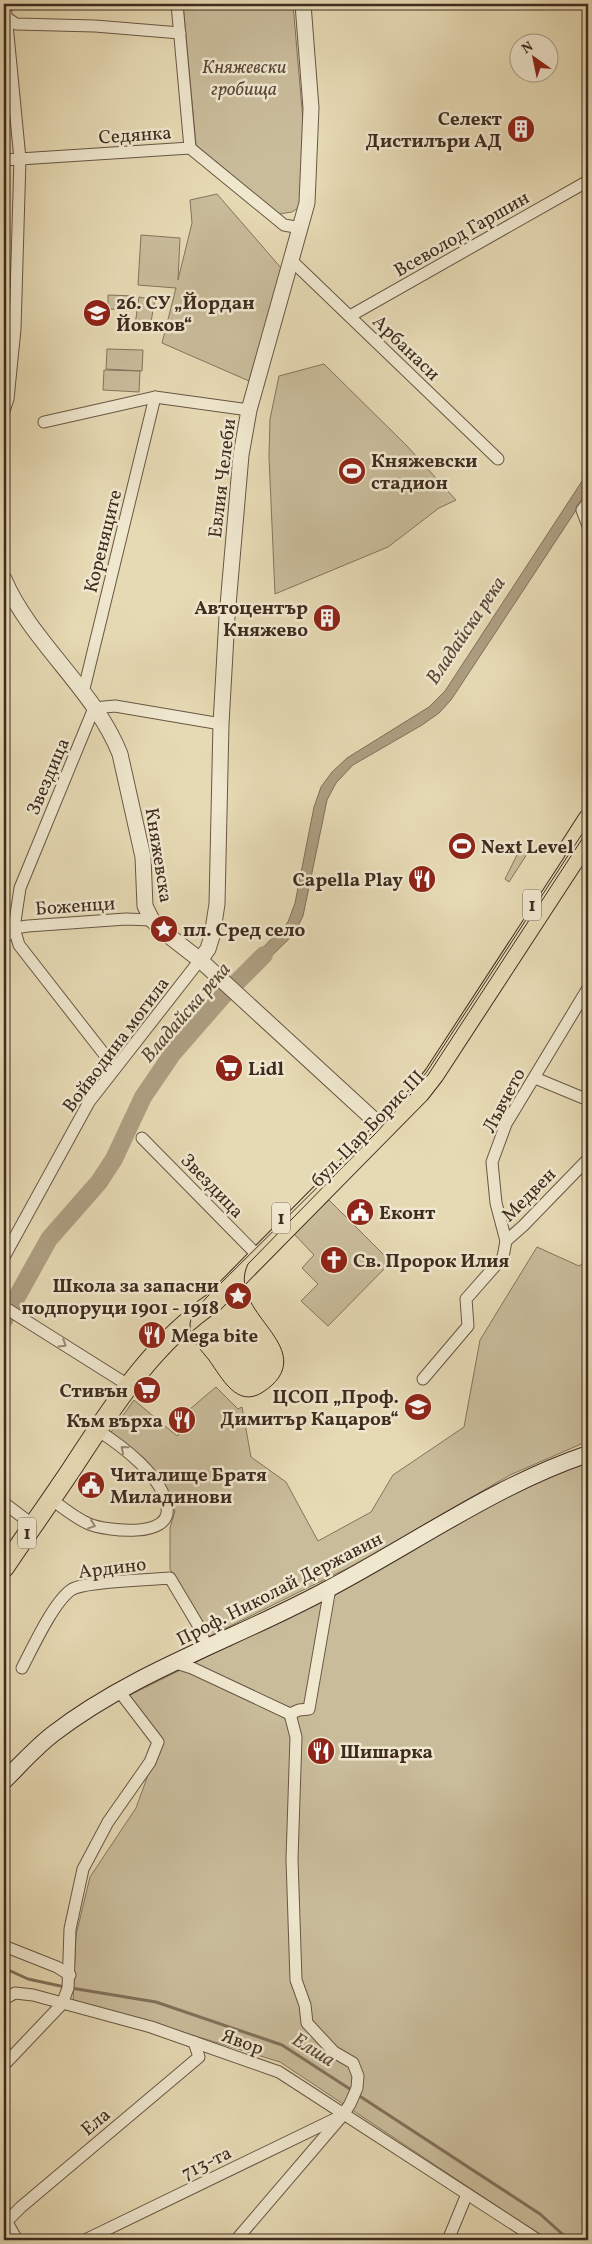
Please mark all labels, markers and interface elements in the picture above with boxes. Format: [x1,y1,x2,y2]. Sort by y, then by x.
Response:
north arrow [510,32,560,82]
text: N [518,38,537,59]
park label: Княжевски гробища [202,55,287,103]
place label: Селект Дистилъри АД [366,107,503,155]
building icon: Селект Дистилъри АД [506,114,536,144]
street label: Седянка [98,120,173,152]
street label: Всеволод Гаршин [390,185,534,284]
place label: 26. СУ „Йордан Йовков“ [116,291,255,339]
school or university icon: 26. СУ „Йордан Йовков“ [82,298,112,328]
street label: Арбанаси [366,310,445,387]
street label: Евлия Челеби [203,417,243,539]
place label: Княжевски стадион [371,449,478,497]
sports icon: Княжевски стадион [337,456,367,486]
street label: Кореняците [79,487,129,596]
water label: Владайска река [420,571,513,691]
place label: Автоцентър Княжево [194,596,308,644]
building icon: Автоцентър Княжево [312,603,342,633]
street label: Звездица [21,734,77,819]
street label: Княжевска [138,806,178,905]
sports icon: Next Level [447,831,477,861]
place label: Next Level [481,835,574,861]
restaurant icon: Capella Play [407,864,437,894]
place label: Capella Play [293,868,403,894]
road number: 1 [523,890,541,920]
street label: Боженци [34,891,116,923]
place icon: пл. Сред село [149,914,179,944]
place label: пл. Сред село [183,918,306,944]
water label: Владайска река [135,957,238,1070]
street label: Войводина могила [57,972,176,1118]
supermarket icon: Lidl [214,1053,244,1083]
place label: Lidl [248,1057,284,1083]
street label: Лъвчето [477,1064,533,1138]
street label: бул. Цар Борис III [306,1065,431,1194]
street label: Звездица [174,1148,249,1225]
street label: Медвен [496,1162,562,1228]
public building icon: Еконт [345,1197,375,1227]
place label: Еконт [379,1201,436,1227]
road number: 1 [272,1202,290,1234]
church icon: Св. Пророк Илия [319,1245,349,1275]
place label: Св. Пророк Илия [353,1249,510,1275]
place label: Школа за запасни подпоруци 1901 - 1918 [21,1274,219,1322]
place icon: Школа за запасни подпоруци 1901 - 1918 [223,1281,253,1311]
restaurant icon: Mega bite [137,1320,167,1350]
place label: Mega bite [171,1324,258,1350]
one-way arrow [58,1338,67,1348]
supermarket icon: Стивън [132,1375,162,1405]
place label: Стивън [60,1379,128,1405]
place label: ЦСОП „Проф. Димитър Кацаров“ [220,1385,399,1433]
school or university icon: ЦСОП „Проф. Димитър Кацаров“ [403,1392,433,1422]
restaurant icon: Към върха [167,1405,197,1435]
place label: Към върха [66,1409,163,1435]
one-way arrow [121,1447,130,1455]
place label: Читалище Братя Миладинови [110,1463,267,1511]
public building icon: Читалище Братя Миладинови [76,1470,106,1500]
road number: 1 [18,1518,36,1549]
one-way arrow [87,1519,96,1529]
street label: Проф. Николай Державин [172,1526,387,1653]
street label: Ардино [77,1552,148,1586]
restaurant icon: Шишарка [306,1736,336,1766]
place label: Шишарка [340,1740,433,1766]
street label: Явор [218,2023,267,2062]
water label: Елша [286,2027,340,2075]
street label: Ела [76,2103,117,2143]
street label: 713-та [177,2141,236,2187]

